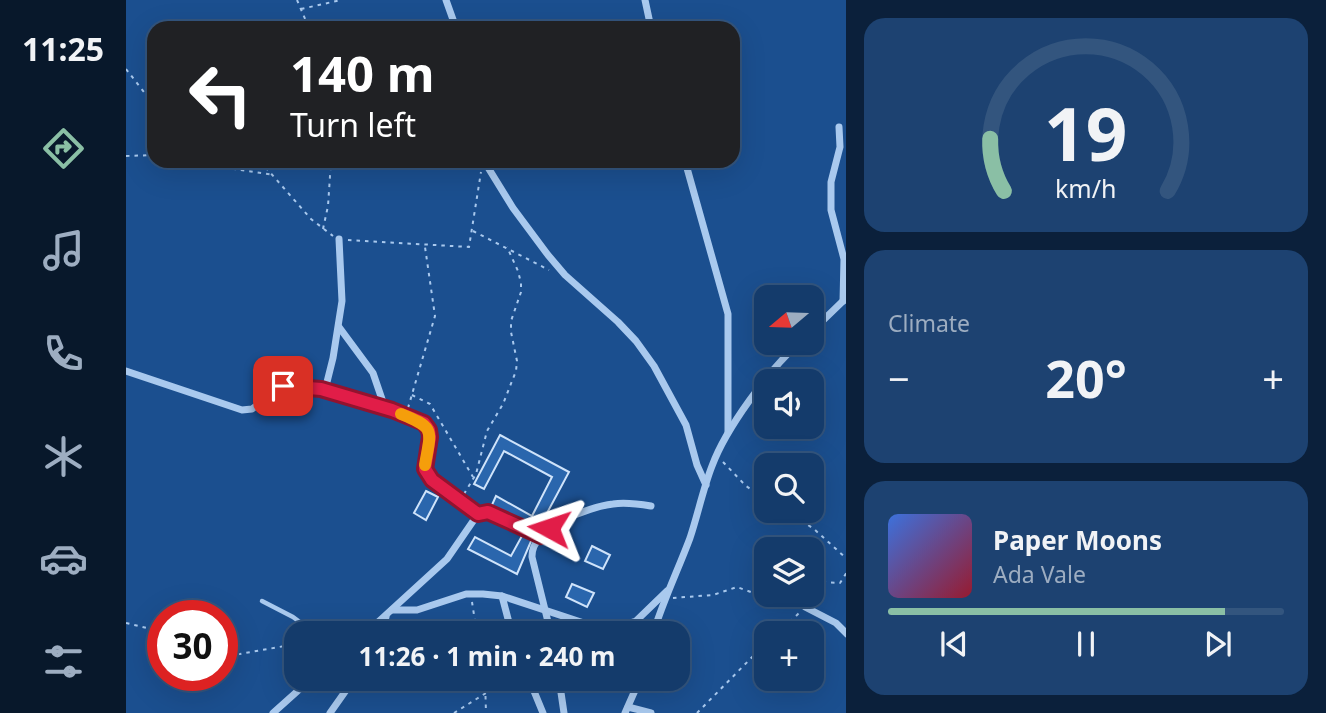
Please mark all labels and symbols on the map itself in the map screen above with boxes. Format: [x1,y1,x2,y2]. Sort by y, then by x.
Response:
north arrow [754,285,824,355]
pin [253,356,313,416]
position arrow [512,491,586,565]
speed limit sign: 30 [147,600,238,691]

